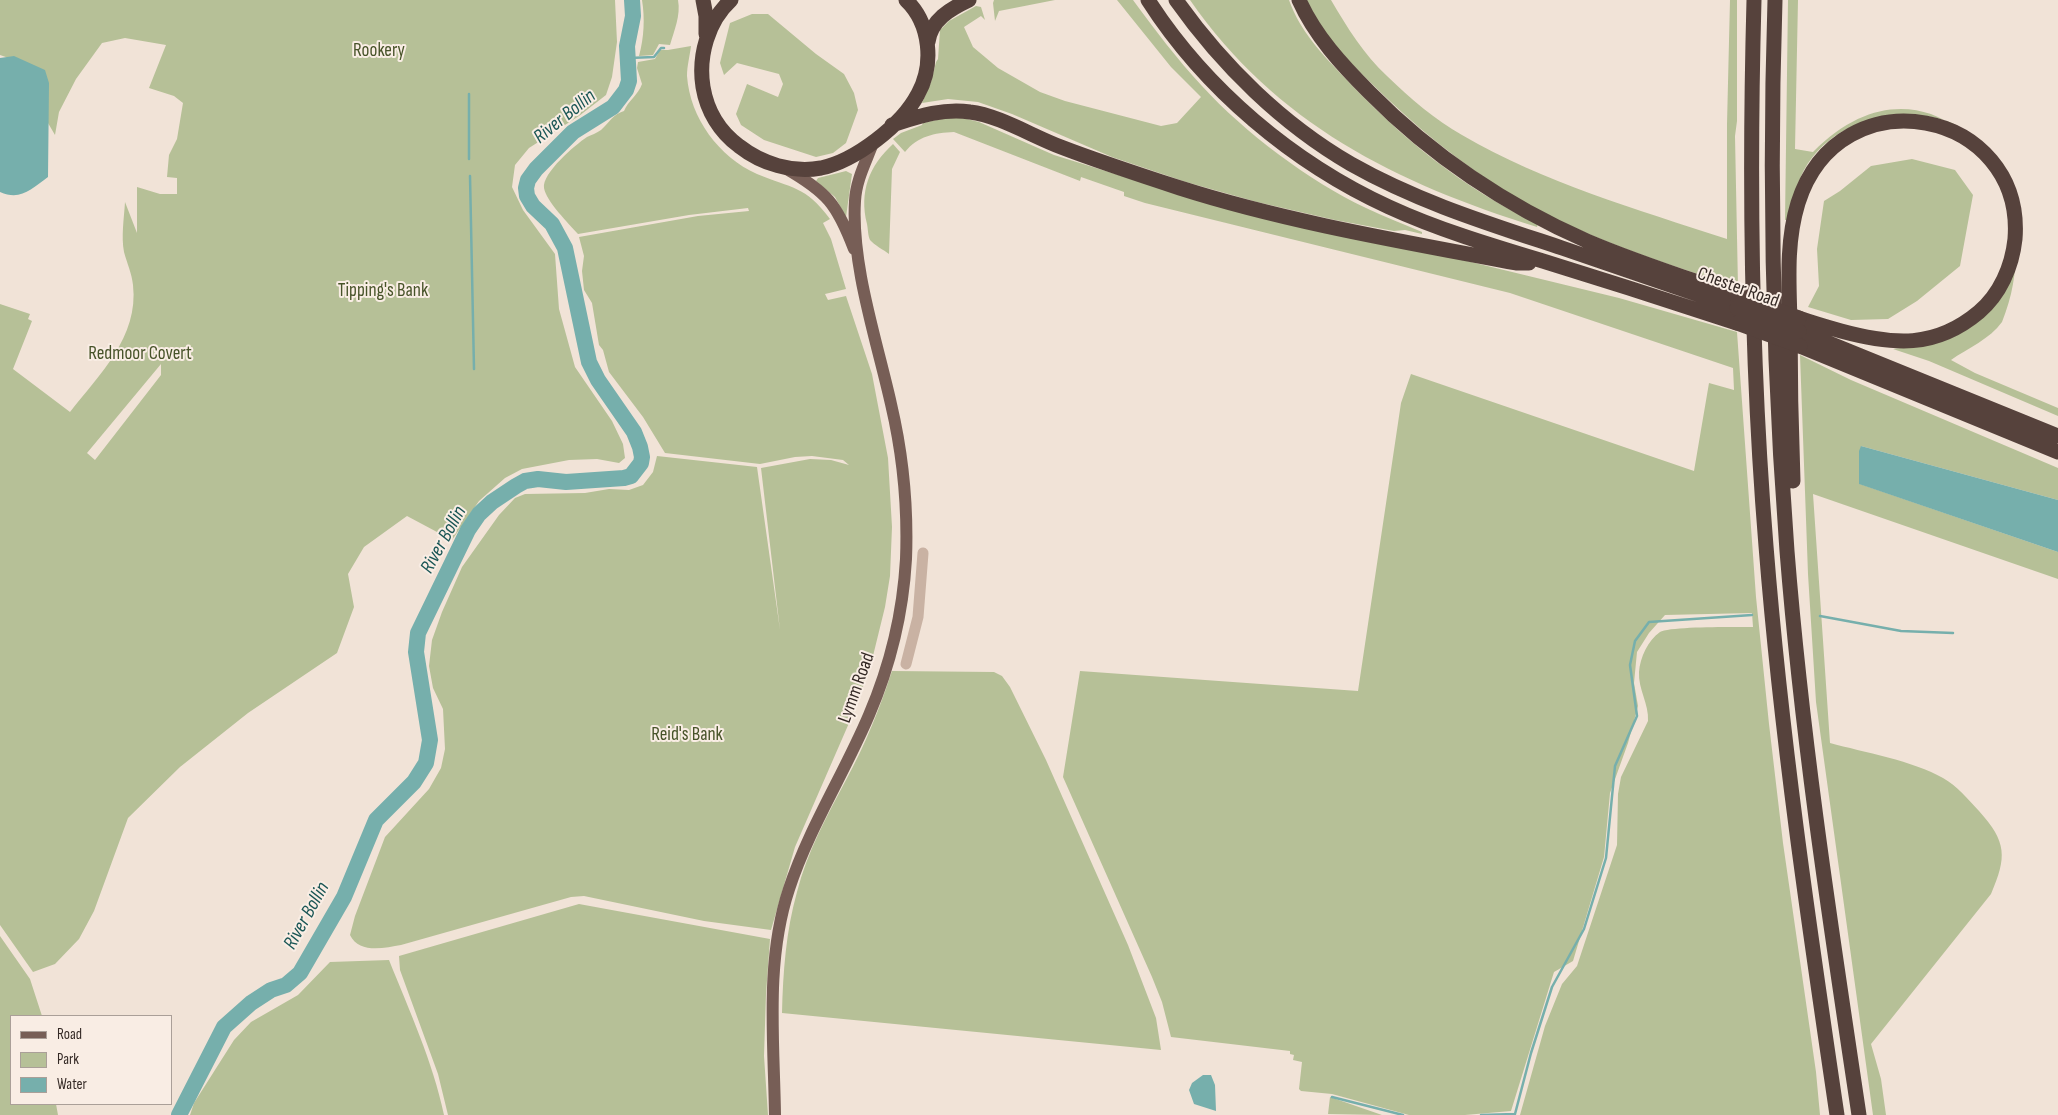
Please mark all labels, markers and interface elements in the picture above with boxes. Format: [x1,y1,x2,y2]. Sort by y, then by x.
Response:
park label: Rookery [353,40,405,62]
water label: River Bollin [529,85,601,149]
street label: Chester Road [1694,263,1782,313]
park label: Tipping's Bank [338,280,428,302]
park label: Redmoor Covert [88,343,192,365]
water label: River Bollin [416,502,472,578]
street label: Lymm Road [834,650,880,726]
park label: Reid's Bank [651,724,723,746]
water label: River Bollin [279,878,335,954]
legend [10,1015,172,1105]
text: Road [57,1025,82,1044]
text: Park [57,1050,79,1069]
text: Water [57,1075,87,1094]

